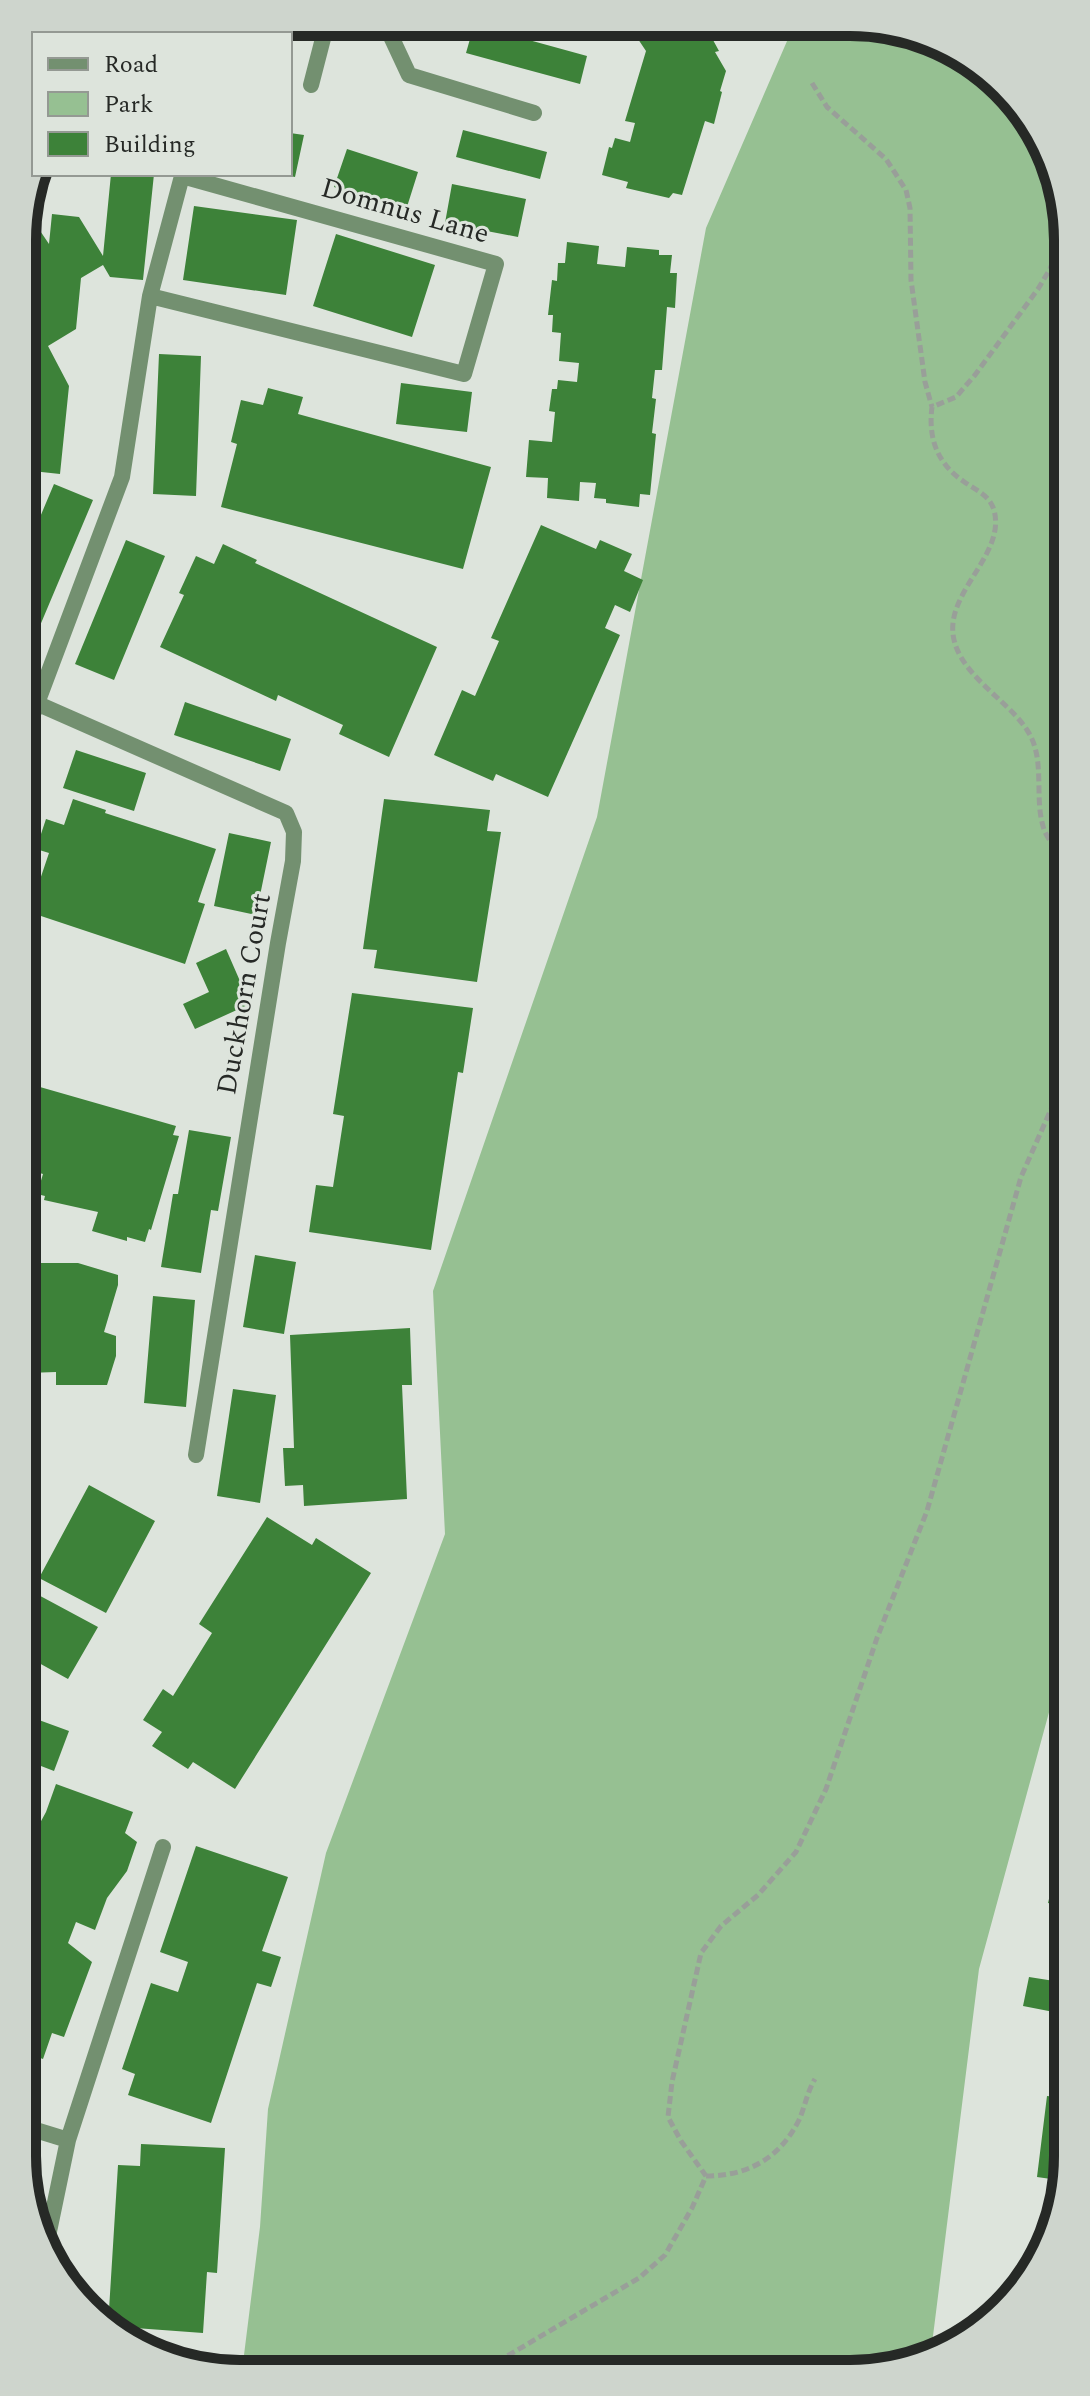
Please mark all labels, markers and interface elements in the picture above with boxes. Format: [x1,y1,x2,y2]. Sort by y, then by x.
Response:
legend [32,32,292,176]
text: Road [104,47,158,83]
text: Park [104,87,154,123]
text: Building [104,127,196,163]
street label: Domnus Lane [316,166,494,256]
street label: Duckhorn Court [205,890,283,1098]

